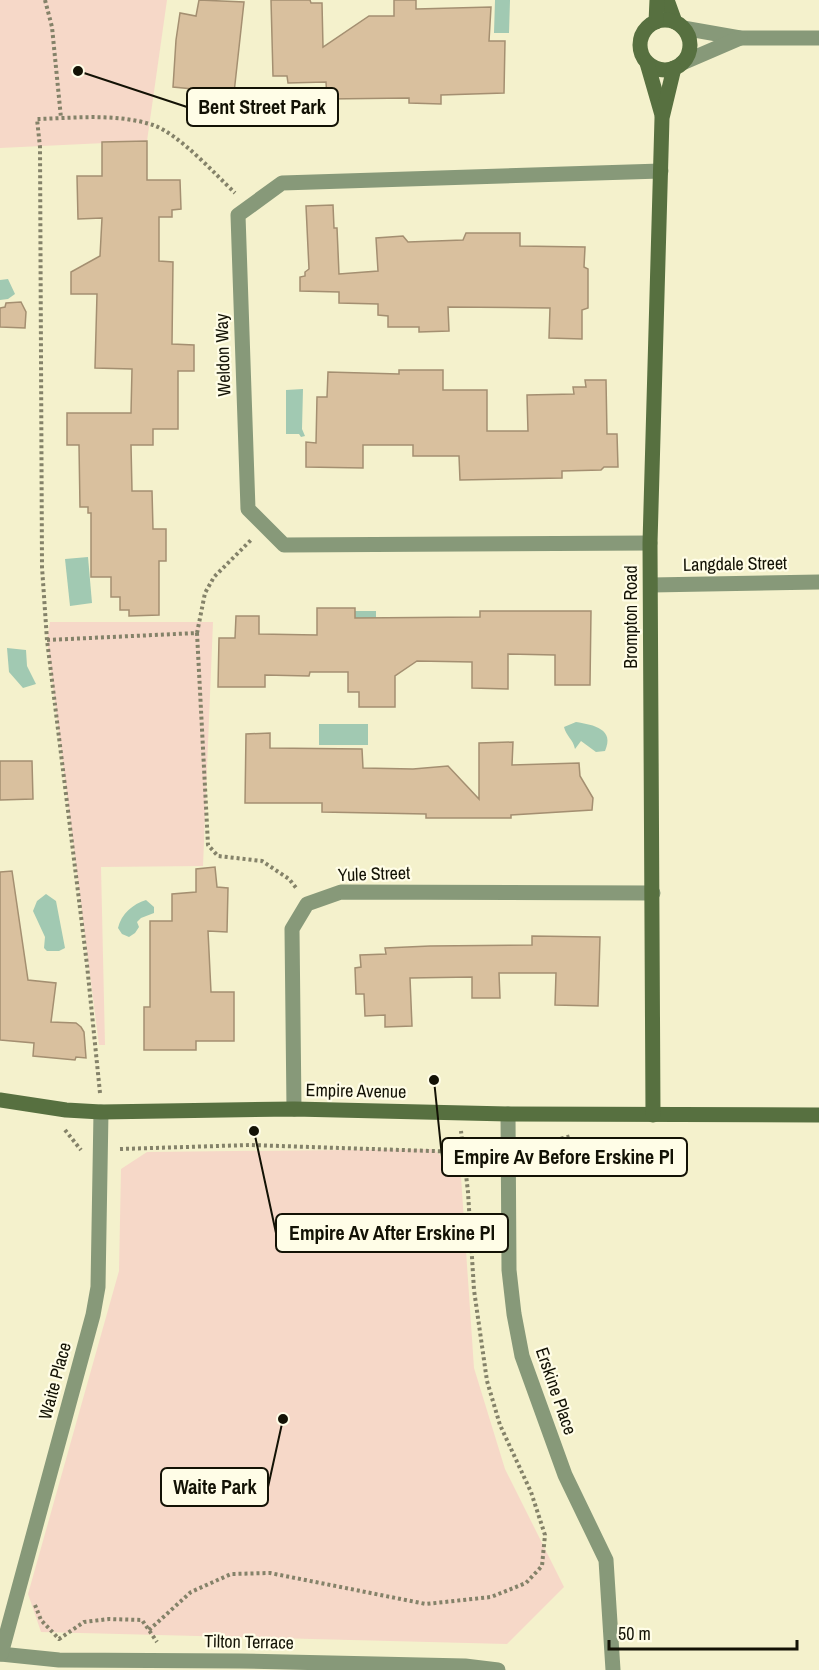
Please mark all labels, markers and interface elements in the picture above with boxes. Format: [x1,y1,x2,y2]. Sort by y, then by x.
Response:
callout: Bent Street Park [187,88,338,126]
text: Bent Street Park [198,93,327,120]
street label: Weldon Way [209,313,236,397]
street label: Langdale Street [683,550,787,577]
street label: Brompton Road [618,565,643,669]
street label: Yule Street [337,860,411,887]
street label: Empire Avenue [305,1077,407,1104]
callout: Empire Av Before Erskine Pl [442,1138,687,1176]
text: Empire Av Before Erskine Pl [454,1143,674,1170]
callout: Empire Av After Erskine Pl [276,1214,508,1252]
text: Empire Av After Erskine Pl [289,1219,495,1246]
street label: Waite Place [32,1339,77,1422]
street label: Erskine Place [530,1344,583,1438]
callout: Waite Park [161,1468,268,1506]
text: Waite Park [173,1473,258,1500]
scale bar [609,1613,796,1651]
text: 50 m [618,1621,651,1646]
street label: Tilton Terrace [204,1628,294,1655]

